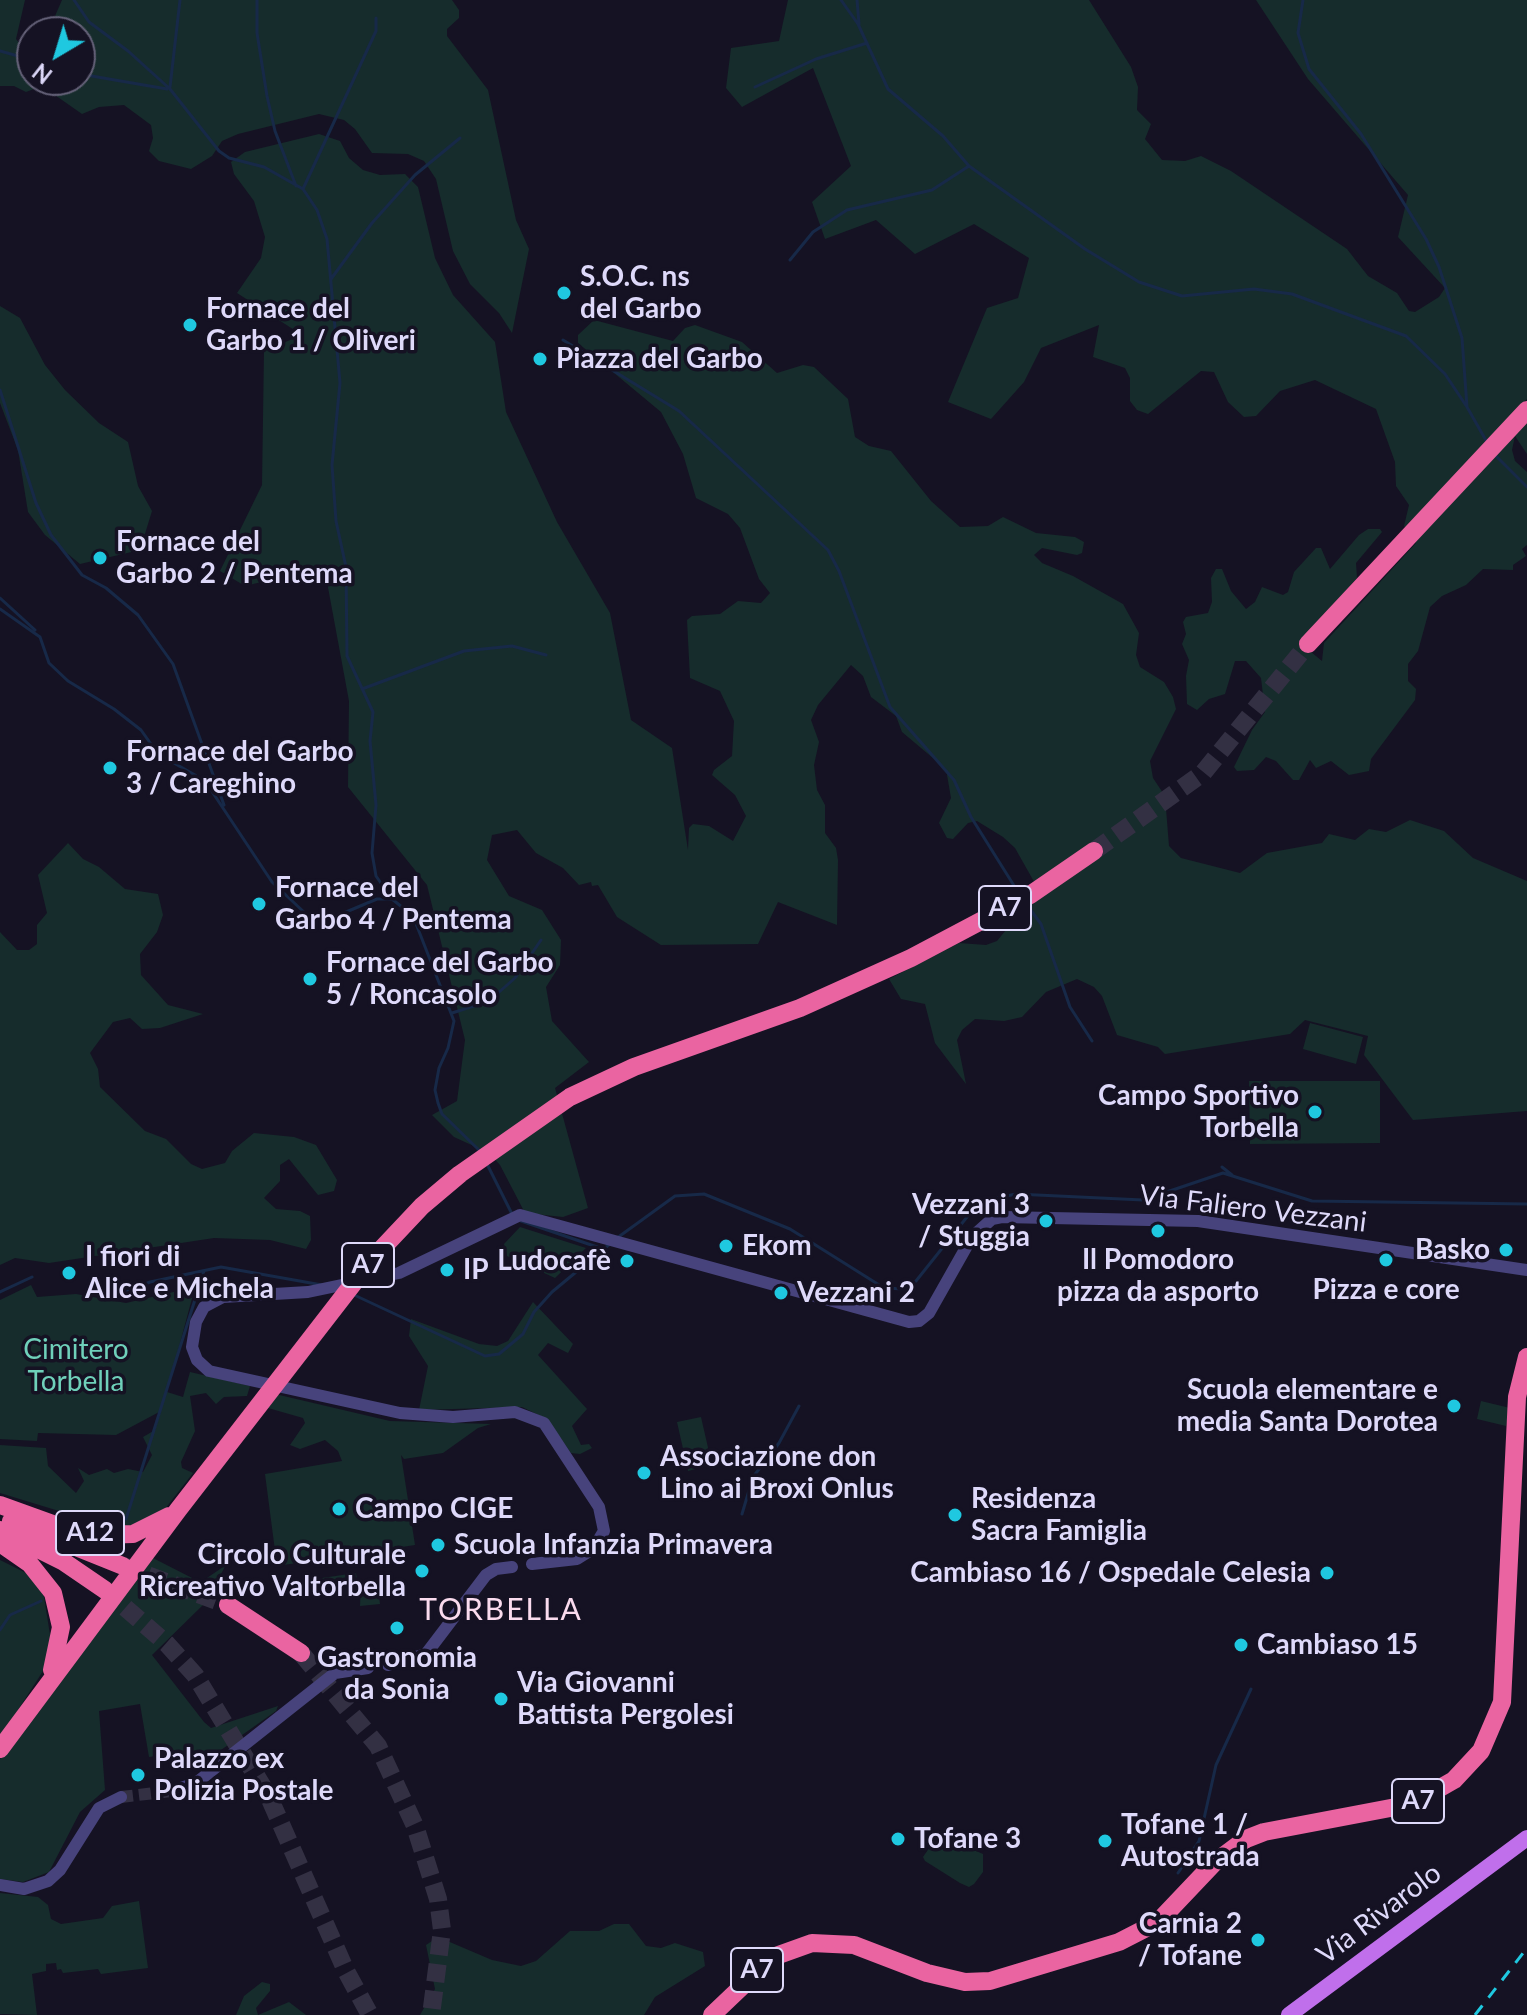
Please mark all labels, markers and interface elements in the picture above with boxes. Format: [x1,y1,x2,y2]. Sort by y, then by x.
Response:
north arrow [16,16,96,96]
text: N [27,58,57,90]
place label: S.O.C. ns del Garbo [580,260,702,326]
marker: S.O.C. ns del Garbo [555,284,573,302]
place label: Fornace del Garbo 1 / Oliveri [206,292,416,358]
marker: Fornace del Garbo 1 / Oliveri [181,316,199,334]
place label: Piazza del Garbo [556,342,763,376]
marker: Piazza del Garbo [531,350,549,368]
place label: Fornace del Garbo 2 / Pentema [116,525,353,591]
marker: Fornace del Garbo 2 / Pentema [91,549,109,567]
place label: Fornace del Garbo 3 / Careghino [126,735,354,801]
marker: Fornace del Garbo 3 / Careghino [101,759,119,777]
place label: Fornace del Garbo 4 / Pentema [275,871,512,937]
road number: A7 [979,886,1031,930]
marker: Fornace del Garbo 4 / Pentema [250,895,268,913]
place label: Fornace del Garbo 5 / Roncasolo [326,946,554,1012]
marker: Fornace del Garbo 5 / Roncasolo [301,970,319,988]
place label: Campo Sportivo Torbella [1098,1079,1299,1145]
marker: Campo Sportivo Torbella [1306,1103,1324,1121]
street label: Via Faliero Vezzani [1138,1178,1368,1240]
place label: Vezzani 3 / Stuggia [912,1188,1030,1254]
marker: Vezzani 3 / Stuggia [1037,1212,1055,1230]
marker: Il Pomodoro pizza da asporto [1149,1222,1167,1240]
place label: Ekom [742,1229,812,1263]
place label: Basko [1415,1233,1490,1267]
marker: Ekom [717,1237,735,1255]
place label: I fiori di Alice e Michela [85,1240,274,1306]
marker: Basko [1497,1241,1515,1259]
road number: A7 [342,1243,394,1287]
place label: Il Pomodoro pizza da asporto [1057,1243,1259,1309]
place label: Ludocafè [497,1244,611,1278]
marker: Pizza e core [1377,1251,1395,1269]
marker: Ludocafè [618,1252,636,1270]
place label: IP [463,1253,489,1287]
marker: IP [438,1261,456,1279]
marker: I fiori di Alice e Michela [60,1264,78,1282]
place label: Pizza e core [1312,1273,1460,1307]
place label: Vezzani 2 [797,1276,915,1310]
marker: Vezzani 2 [772,1284,790,1302]
park label: Cimitero Torbella [23,1333,129,1399]
place label: Scuola elementare e media Santa Dorotea [1177,1373,1438,1439]
marker: Scuola elementare e media Santa Dorotea [1445,1397,1463,1415]
place label: Associazione don Lino ai Broxi Onlus [660,1440,894,1506]
marker: Associazione don Lino ai Broxi Onlus [635,1464,653,1482]
place label: Residenza Sacra Famiglia [971,1482,1147,1548]
place label: Campo CIGE [355,1492,513,1526]
marker: Campo CIGE [330,1500,348,1518]
marker: Residenza Sacra Famiglia [946,1506,964,1524]
road number: A12 [56,1511,124,1555]
place label: Scuola Infanzia Primavera [454,1528,773,1562]
marker: Scuola Infanzia Primavera [429,1536,447,1554]
place label: Circolo Culturale Ricreativo Valtorbella [139,1538,406,1604]
place label: Cambiaso 16 / Ospedale Celesia [910,1556,1311,1590]
marker: Circolo Culturale Ricreativo Valtorbella [413,1562,431,1580]
marker: Cambiaso 16 / Ospedale Celesia [1318,1564,1336,1582]
district label: TORBELLA [419,1592,583,1628]
marker: Gastronomia da Sonia [388,1619,406,1637]
place label: Cambiaso 15 [1257,1628,1418,1662]
marker: Cambiaso 15 [1232,1636,1250,1654]
place label: Gastronomia da Sonia [317,1641,477,1707]
place label: Via Giovanni Battista Pergolesi [517,1666,734,1732]
marker: Via Giovanni Battista Pergolesi [492,1690,510,1708]
place label: Palazzo ex Polizia Postale [154,1742,333,1808]
marker: Palazzo ex Polizia Postale [129,1766,147,1784]
road number: A7 [1392,1779,1444,1823]
place label: Tofane 1 / Autostrada [1121,1808,1260,1874]
place label: Tofane 3 [914,1822,1021,1856]
marker: Tofane 3 [889,1830,907,1848]
marker: Tofane 1 / Autostrada [1096,1832,1114,1850]
street label: Via Rivarolo [1310,1856,1448,1972]
place label: Carnia 2 / Tofane [1138,1907,1242,1973]
marker: Carnia 2 / Tofane [1249,1931,1267,1949]
road number: A7 [731,1948,783,1992]

